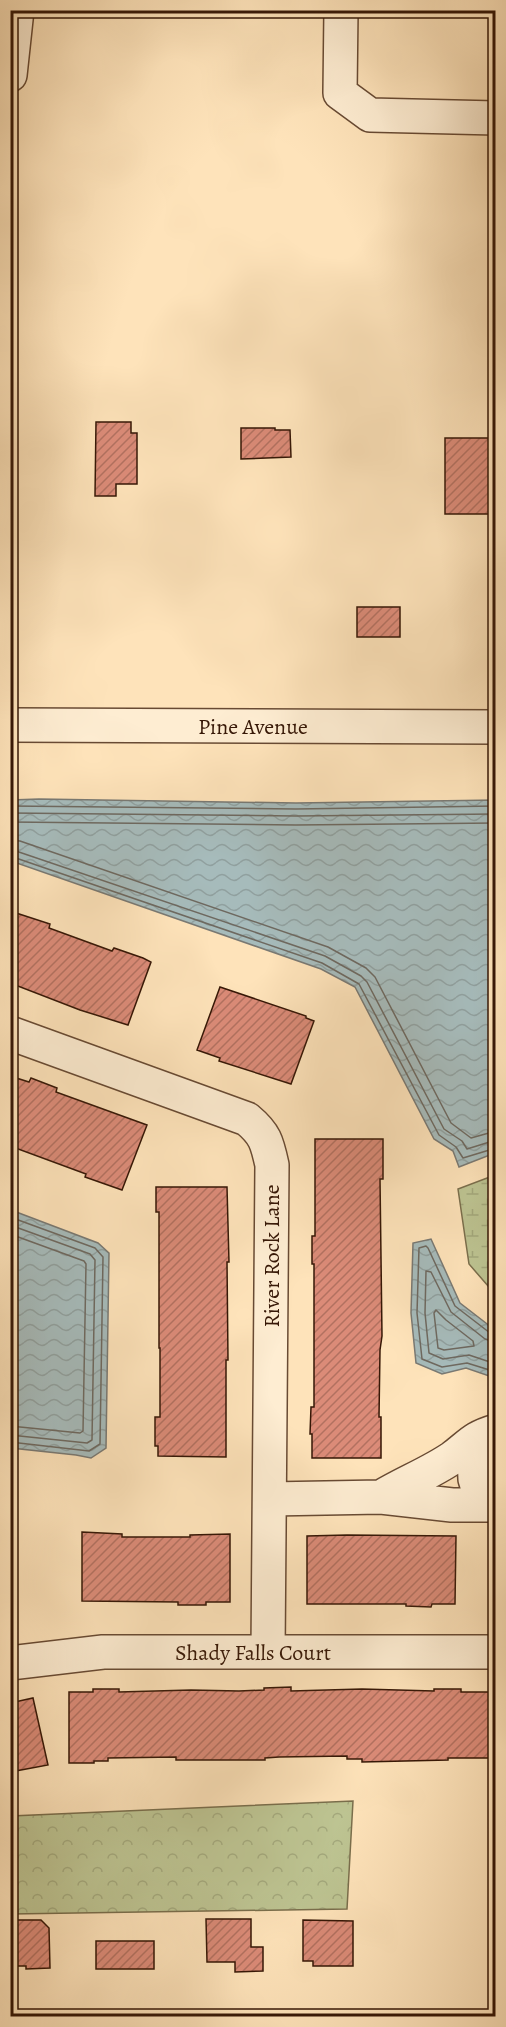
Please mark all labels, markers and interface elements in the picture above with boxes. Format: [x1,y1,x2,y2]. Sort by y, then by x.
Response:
street label: Pine Avenue [198,712,308,742]
street label: River Rock Lane [257,1184,287,1328]
street label: Shady Falls Court [175,1638,331,1668]

